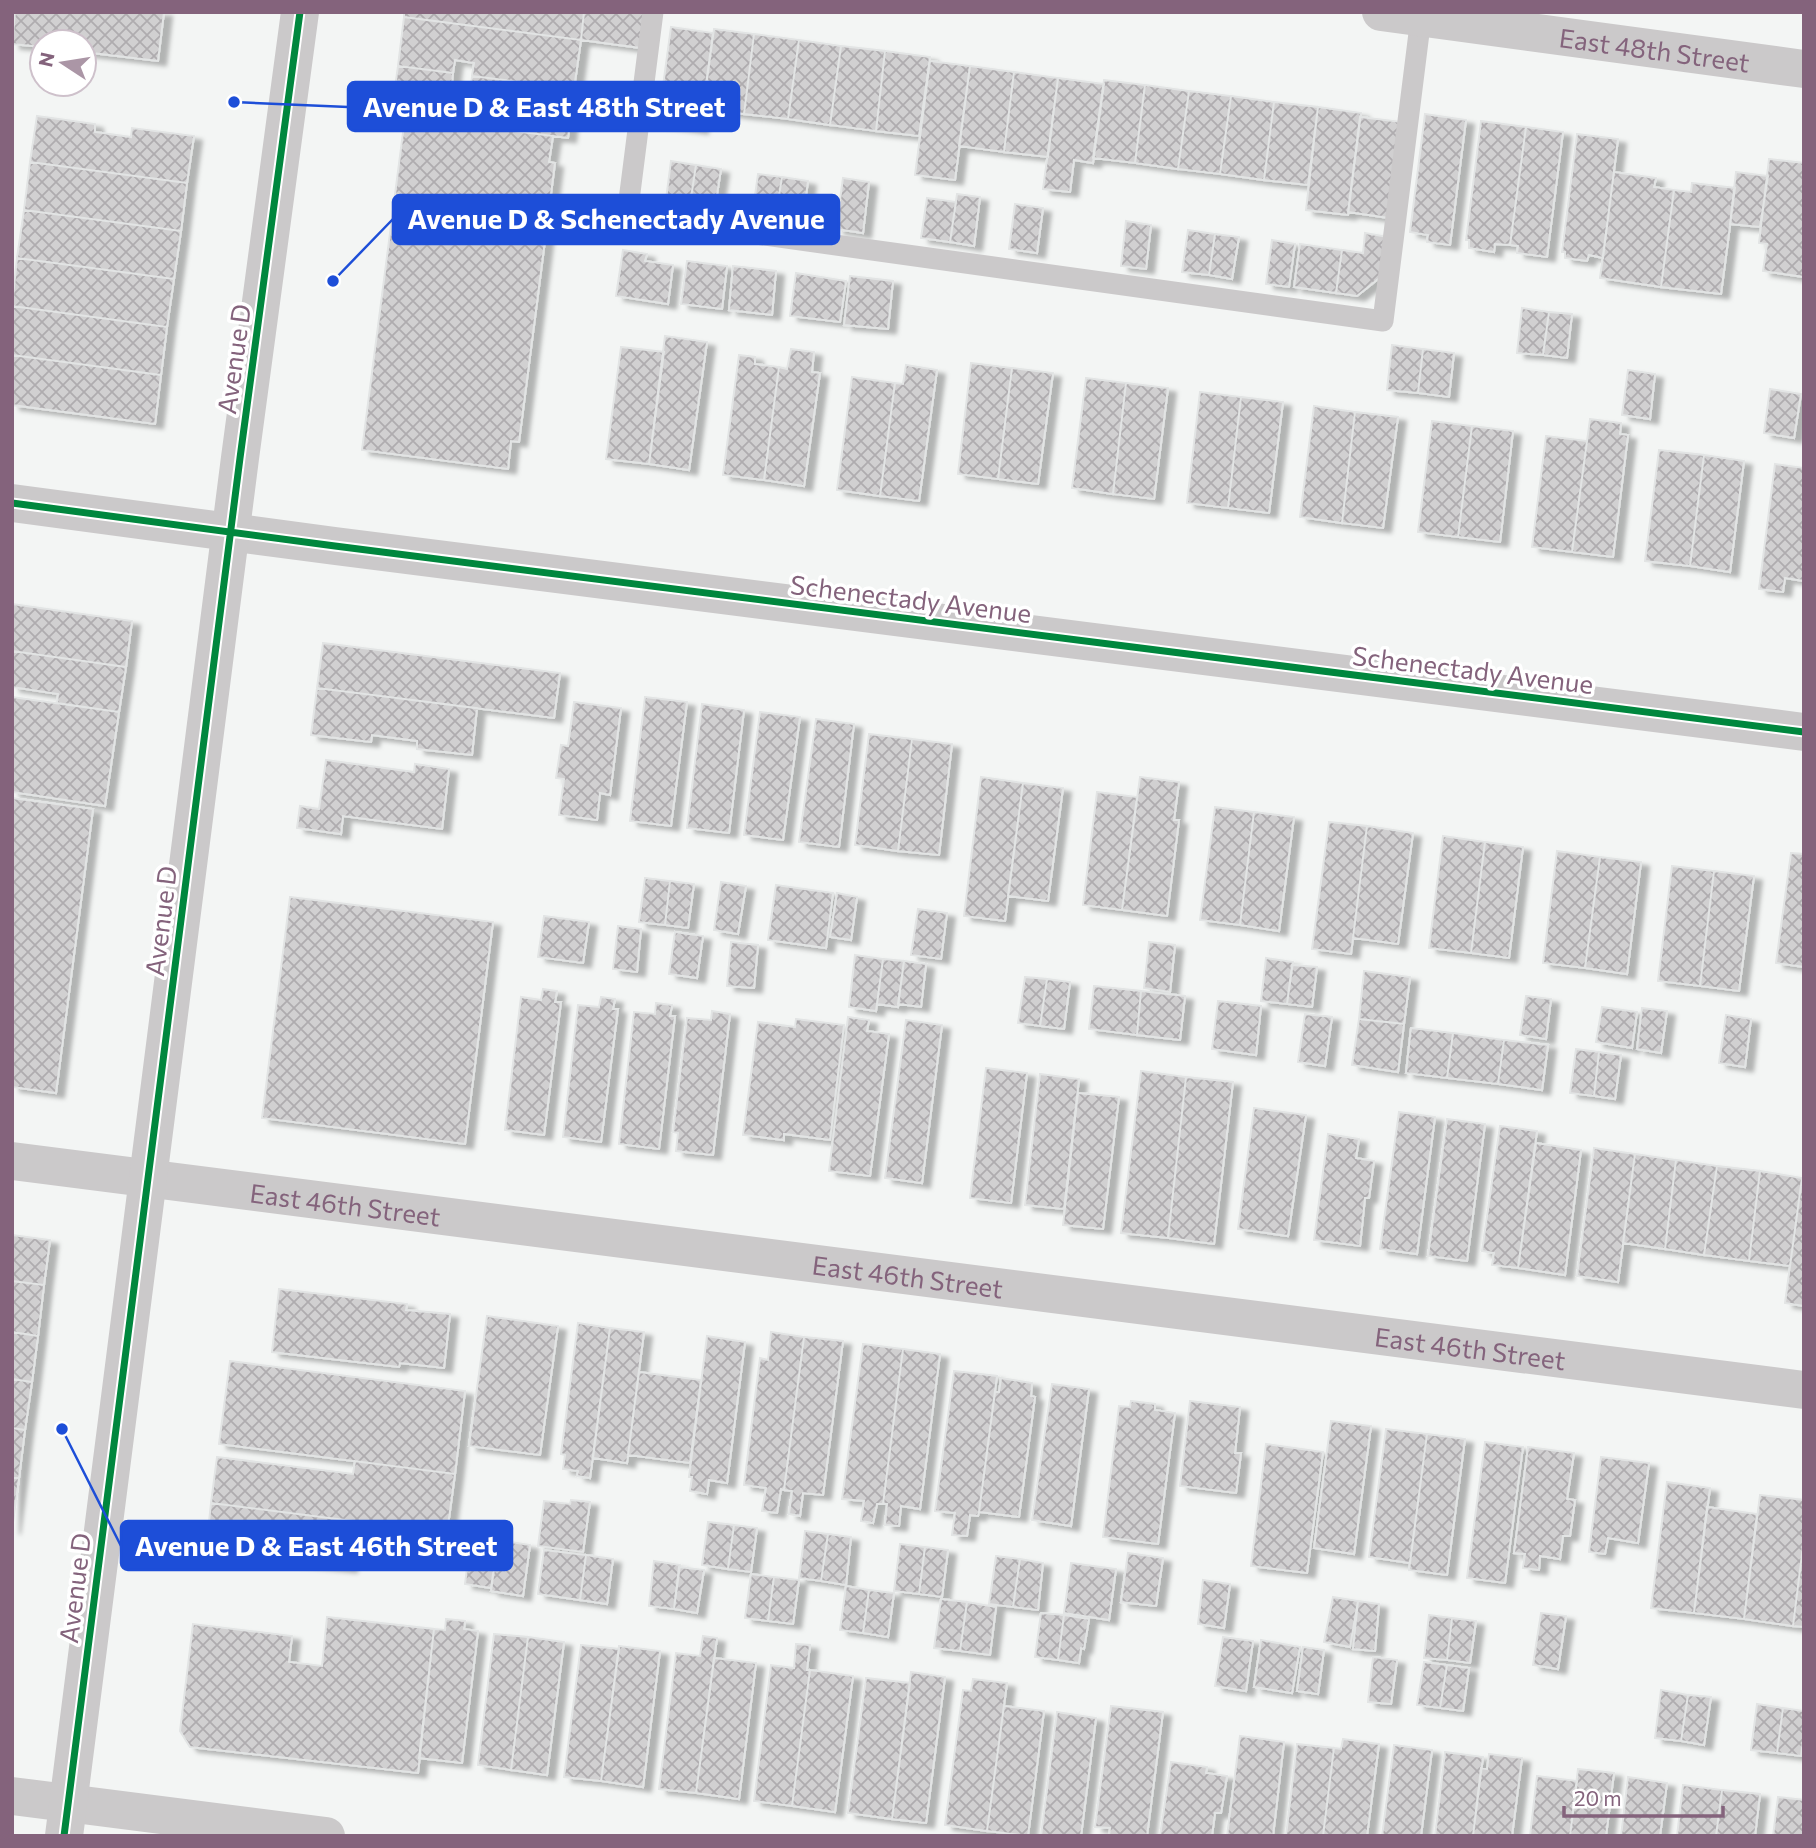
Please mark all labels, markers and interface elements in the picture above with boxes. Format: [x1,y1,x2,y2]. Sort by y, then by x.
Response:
street label: East 48th Street [1557,21,1752,77]
north arrow [28,28,98,98]
text: N [33,50,59,69]
callout: Avenue D & East 48th Street [348,82,739,131]
text: Avenue D & East 48th Street [362,89,726,123]
callout: Avenue D & Schenectady Avenue [393,195,839,244]
text: Avenue D & Schenectady Avenue [407,201,825,235]
street label: Avenue D [210,302,256,416]
street label: Schenectady Avenue [789,568,1033,628]
street label: Schenectady Avenue [1351,639,1595,699]
street label: Avenue D [138,864,182,978]
street label: East 46th Street [248,1176,442,1231]
street label: East 46th Street [811,1248,1005,1303]
street label: East 46th Street [1373,1320,1567,1375]
callout: Avenue D & East 46th Street [121,1521,512,1570]
text: Avenue D & East 46th Street [134,1528,498,1562]
street label: Avenue D [52,1531,96,1645]
scale bar [1564,1774,1723,1818]
text: 20 m [1574,1785,1622,1810]

